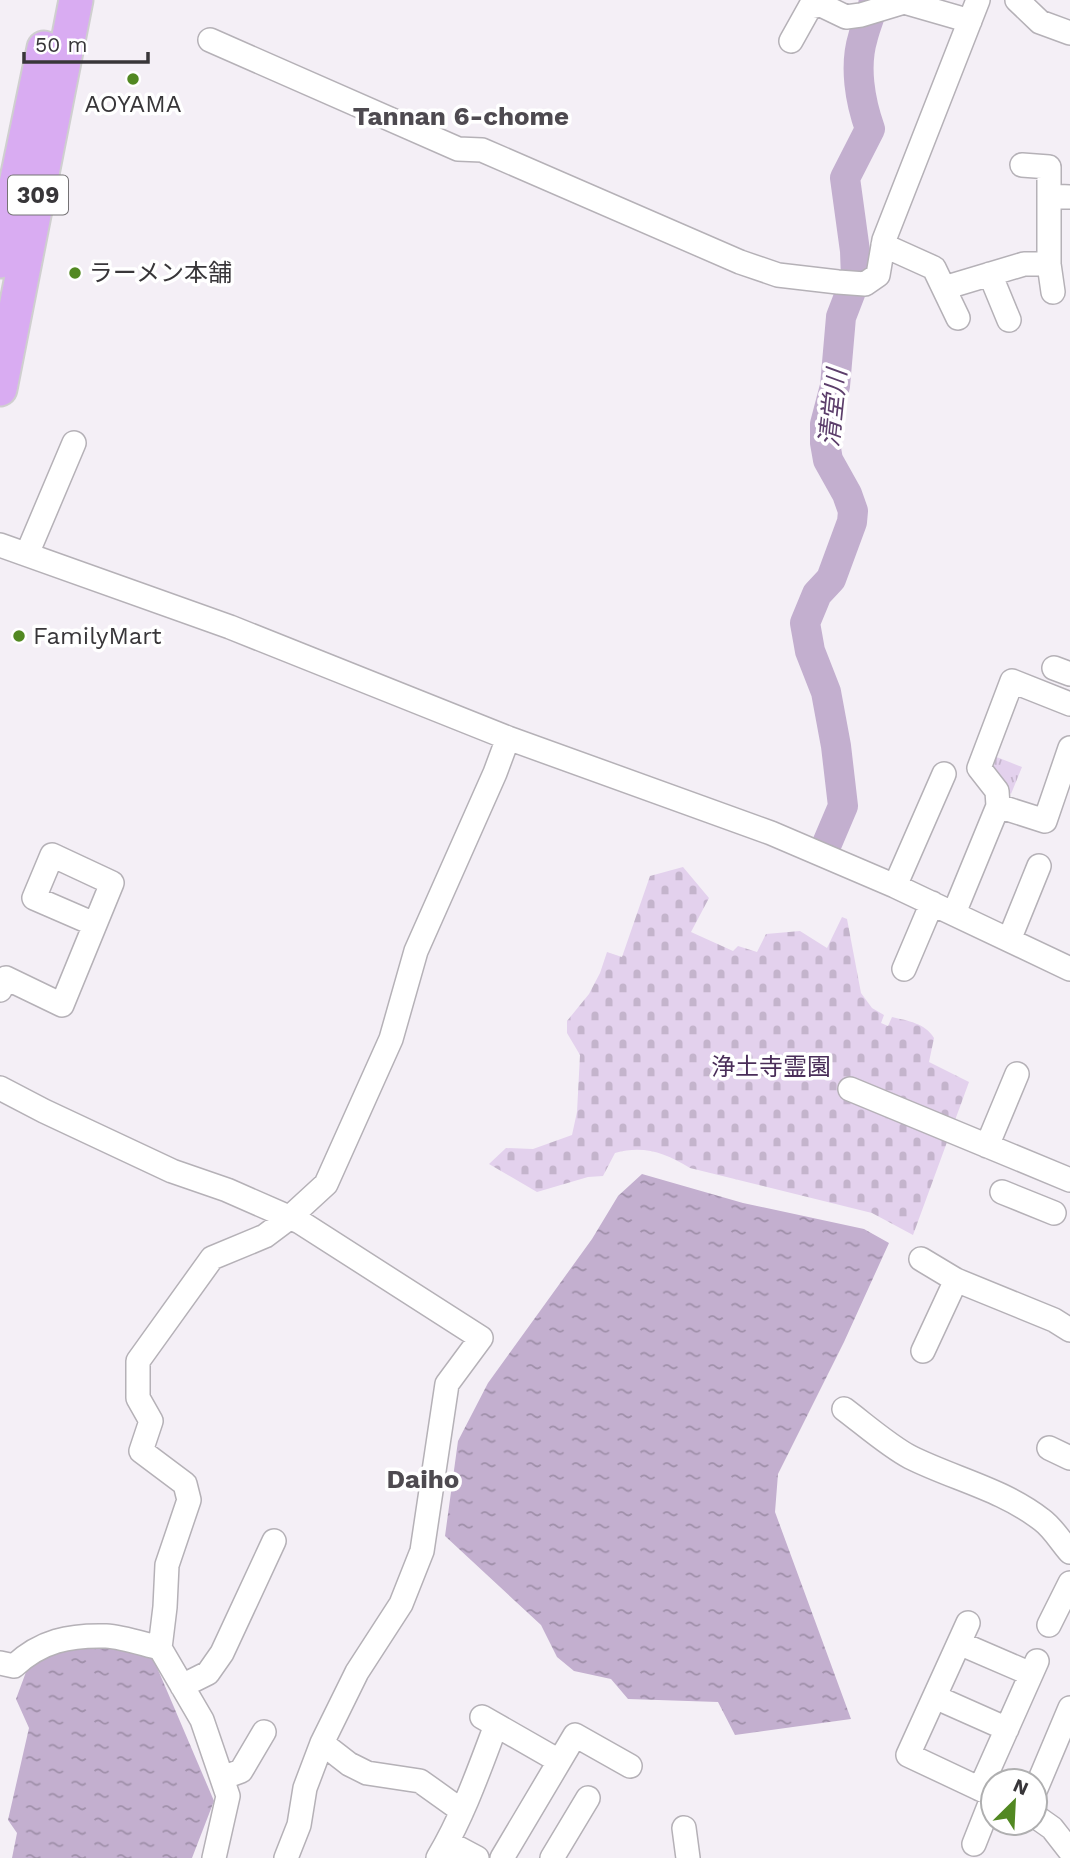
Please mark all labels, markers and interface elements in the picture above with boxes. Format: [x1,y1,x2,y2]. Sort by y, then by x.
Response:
scale bar [24,21,149,65]
text: 50 m [35,32,87,57]
marker: AOYAMA [125,71,141,87]
place label: AOYAMA [84,90,182,118]
district label: Tannan 6-chome [353,101,569,131]
road number: 309 [8,176,68,214]
place label: ラーメン本舗 [89,259,232,287]
marker: ラーメン本舗 [67,265,83,281]
water label: 清堂川 [814,365,852,448]
place label: FamilyMart [33,622,161,650]
marker: FamilyMart [11,628,27,644]
park label: 浄土寺霊園 [711,1053,831,1081]
district label: Daiho [387,1464,459,1494]
north arrow [979,1767,1049,1837]
text: N [1010,1774,1032,1800]

